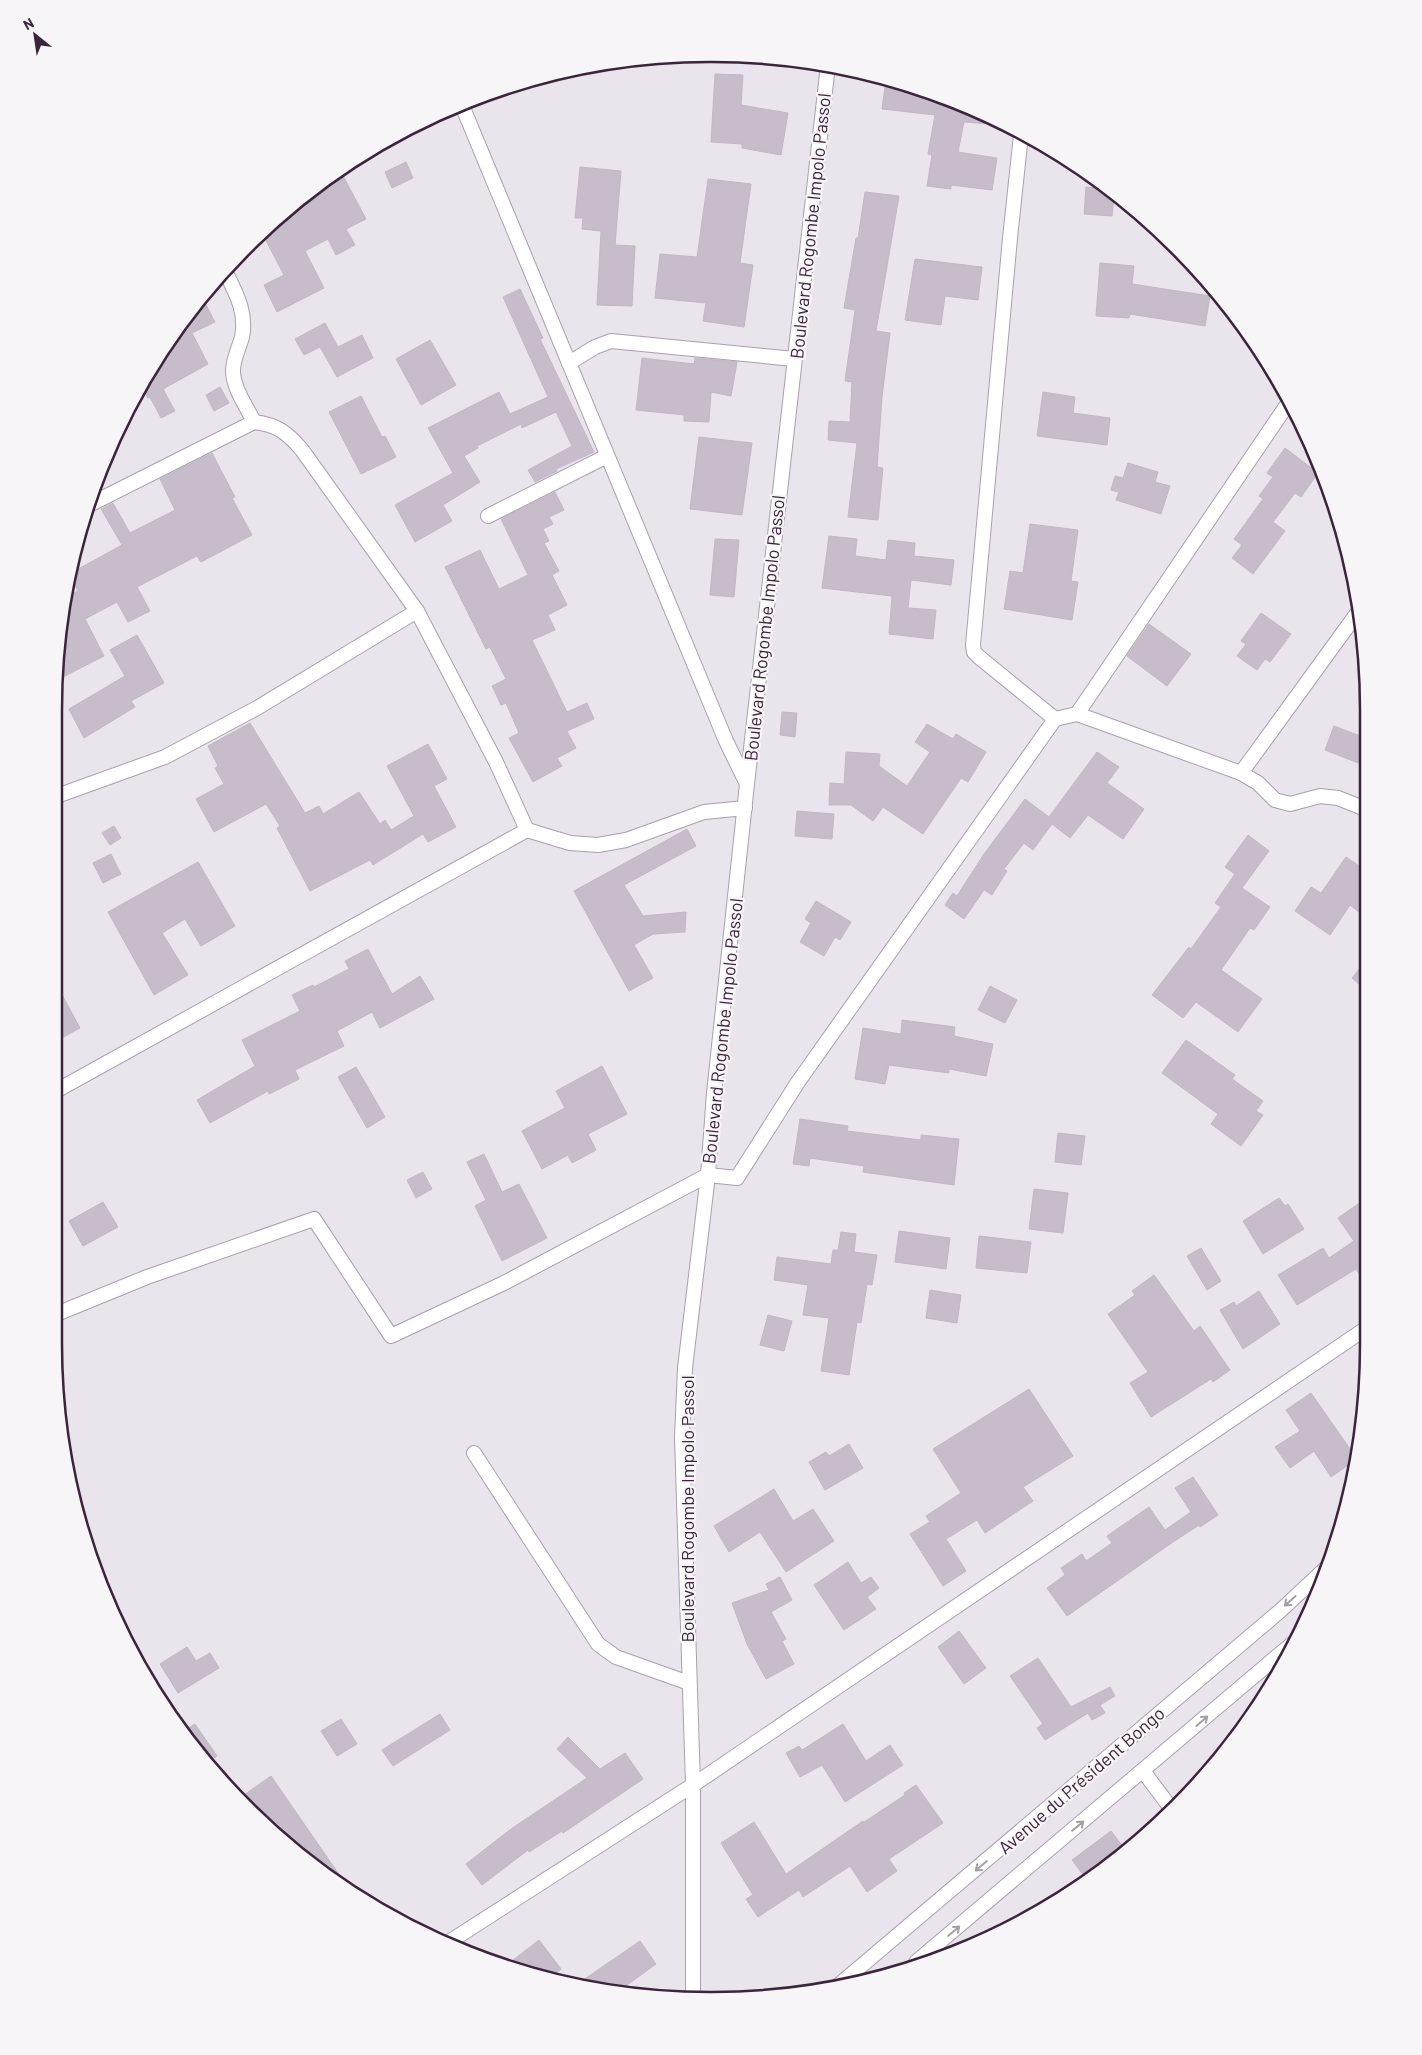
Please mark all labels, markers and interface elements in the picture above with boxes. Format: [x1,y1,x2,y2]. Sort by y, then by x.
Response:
north arrow [10,10,60,60]
text: N [20,14,37,33]
street label: Boulevard Rogombe Impolo Passol [785,92,835,360]
street label: Boulevard Rogombe Impolo Passol [739,494,789,762]
street label: Boulevard Rogombe Impolo Passol [697,897,747,1165]
street label: Boulevard Rogombe Impolo Passol [676,1375,698,1643]
one-way arrow [1284,1595,1297,1607]
street label: Avenue du Président Bongo [993,1702,1169,1858]
one-way arrow [1195,1715,1208,1726]
one-way arrow [1071,1821,1084,1832]
one-way arrow [974,1860,987,1872]
one-way arrow [947,1925,960,1937]

